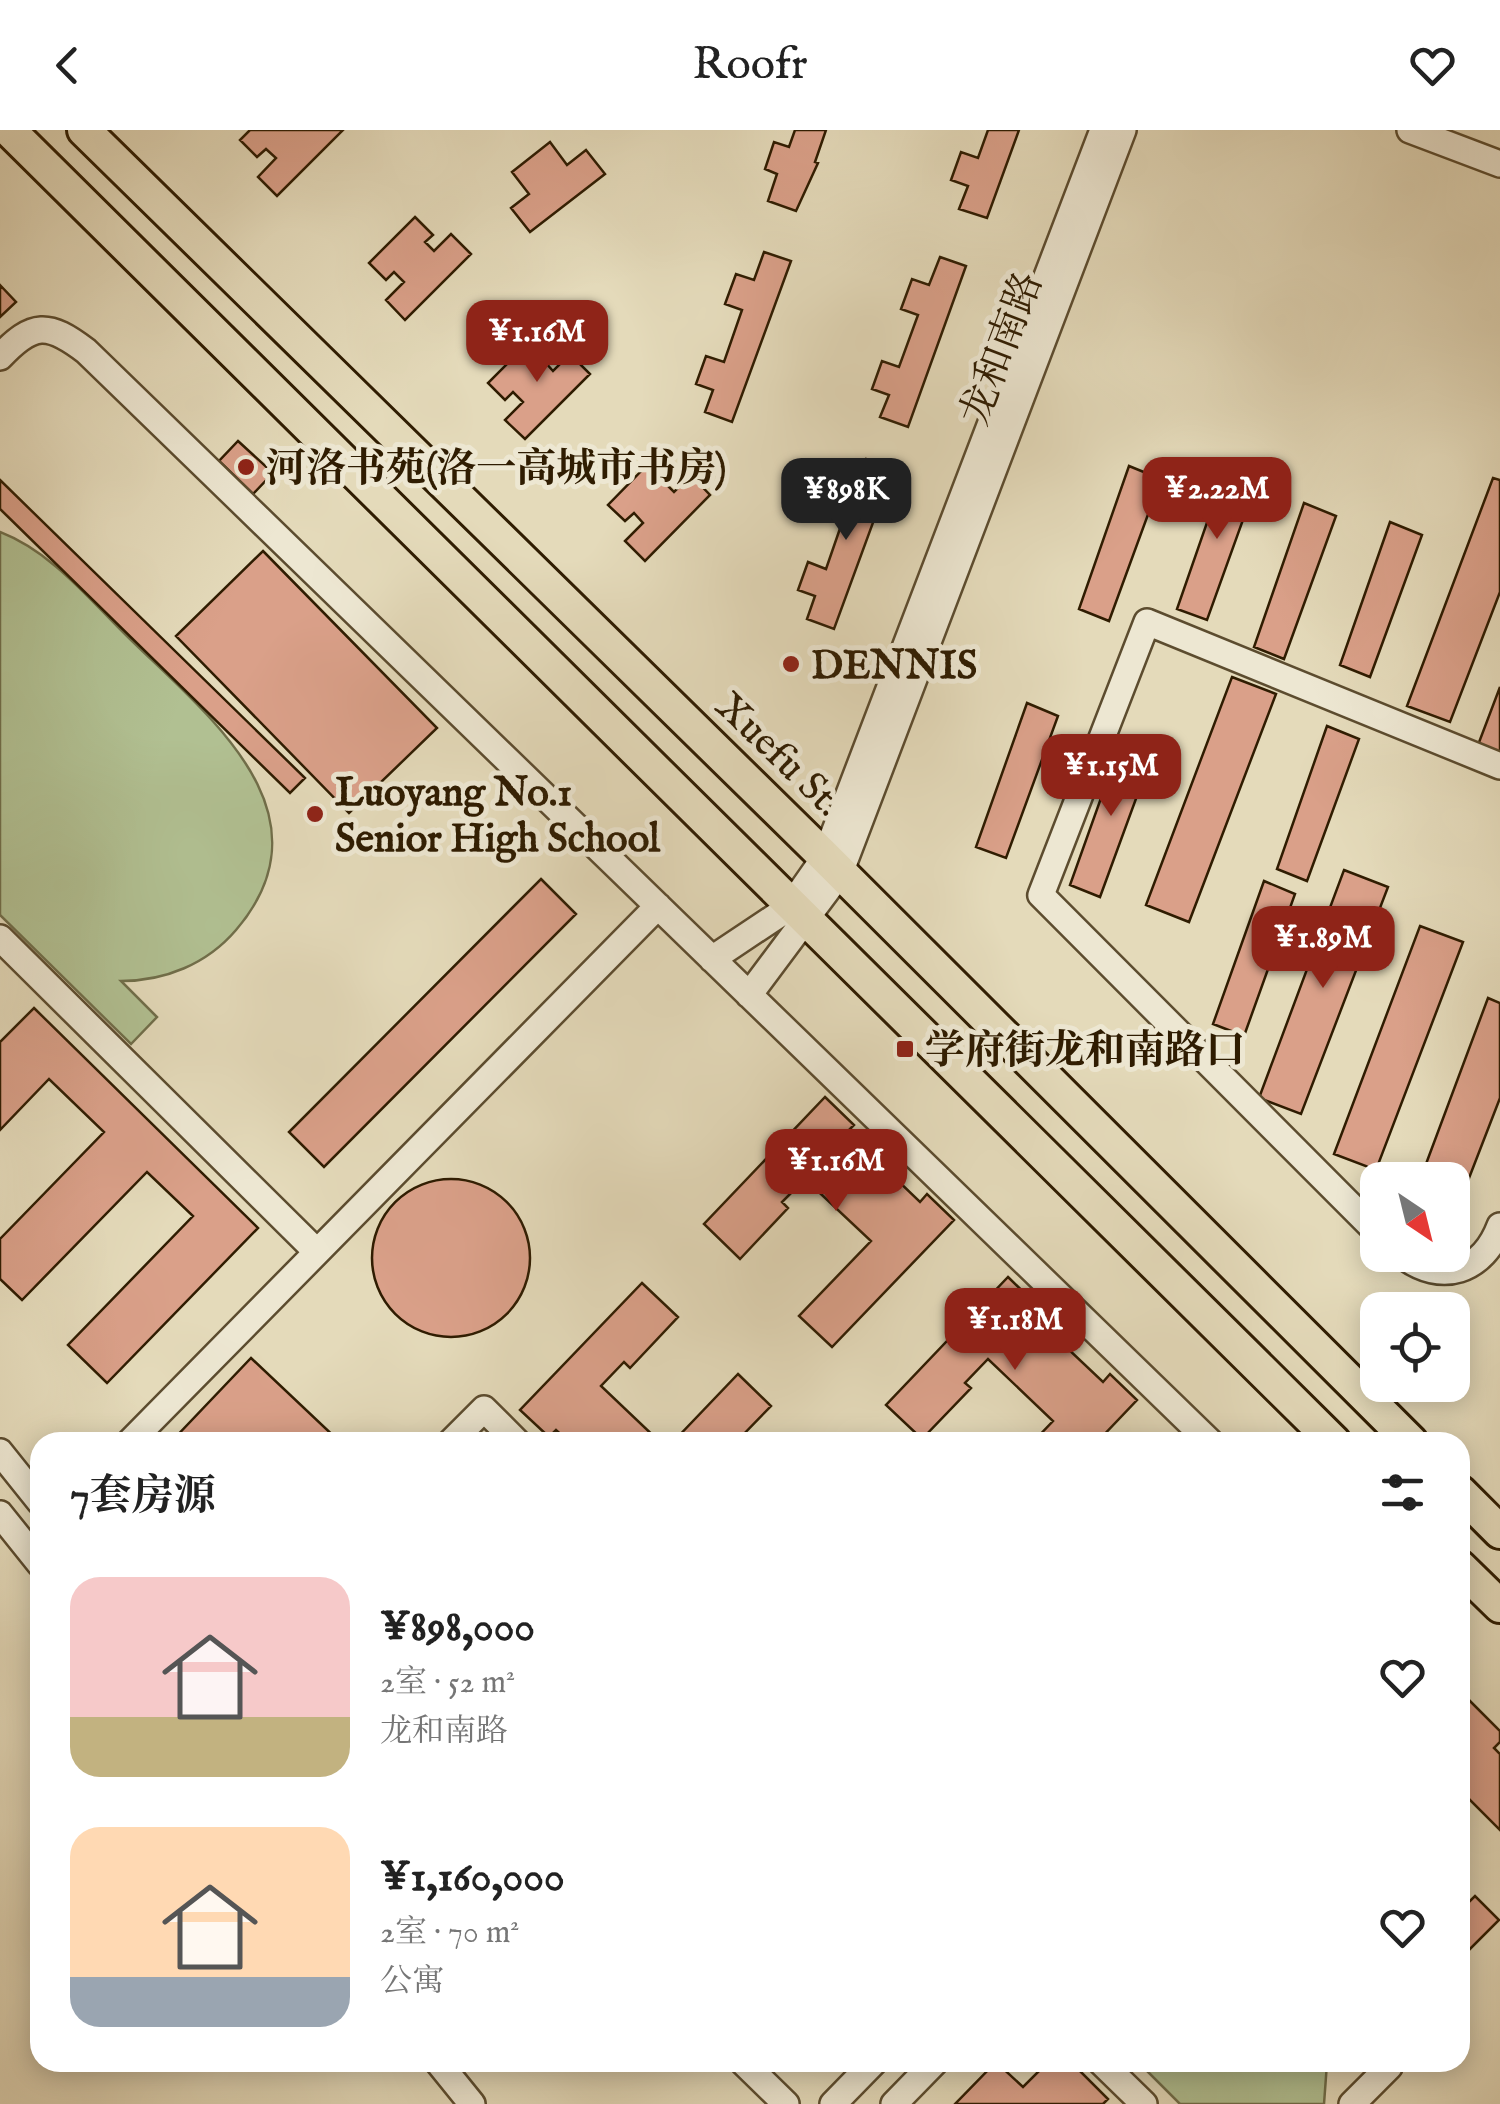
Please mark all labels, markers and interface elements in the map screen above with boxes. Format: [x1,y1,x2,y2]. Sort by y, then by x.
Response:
text: Roofr [692,37,808,94]
icon: back [40,38,95,93]
icon: heart [1405,38,1460,93]
street label: 龙和南路 [951,265,1056,433]
pin: ¥1.16M [456,300,618,385]
text: ¥1.16M [488,312,586,353]
place label: 河洛书苑(洛一高城市书房) [266,445,726,496]
marker: 河洛书苑(洛一高城市书房) [235,456,257,478]
pin: ¥2.22M [1136,457,1298,542]
pin: ¥898K [776,458,916,543]
text: ¥2.22M [1164,469,1270,510]
text: ¥898K [803,470,889,511]
place label: DENNIS [811,642,977,693]
marker: DENNIS [780,653,802,675]
street label: Xuefu St. [703,682,852,829]
pin: ¥1.15M [1030,734,1192,819]
text: ¥1.15M [1063,746,1159,787]
place label: Luoyang No.1 Senior High School [335,769,661,866]
marker: Luoyang No.1 Senior High School [304,803,326,825]
pin: ¥1.89M [1242,906,1404,991]
text: ¥1.89M [1274,918,1372,959]
place label: 学府街龙和南路口 [925,1027,1245,1078]
marker: 学府街龙和南路口 [894,1038,916,1060]
pin: ¥1.16M [755,1129,917,1214]
text: ¥1.16M [787,1141,885,1182]
north arrow [1360,1162,1470,1272]
map controls [1360,1162,1470,1402]
pin: ¥1.18M [934,1288,1096,1373]
button: locate [1360,1292,1470,1402]
text: ¥1.18M [967,1300,1063,1341]
icon: filters [1375,1465,1430,1520]
text: 7套房源 [70,1471,216,1524]
text: ¥898,000 [380,1602,535,1655]
icon: home [150,1617,270,1737]
icon: heart [1375,1650,1430,1705]
text: 2室 · 52 m² [380,1663,515,1704]
text: 龙和南路 [380,1712,508,1753]
text: ¥1,160,000 [380,1852,565,1905]
icon: home [150,1867,270,1987]
icon: heart [1375,1900,1430,1955]
text: 2室 · 70 m² [380,1913,519,1954]
text: 公寓 [380,1962,444,2003]

